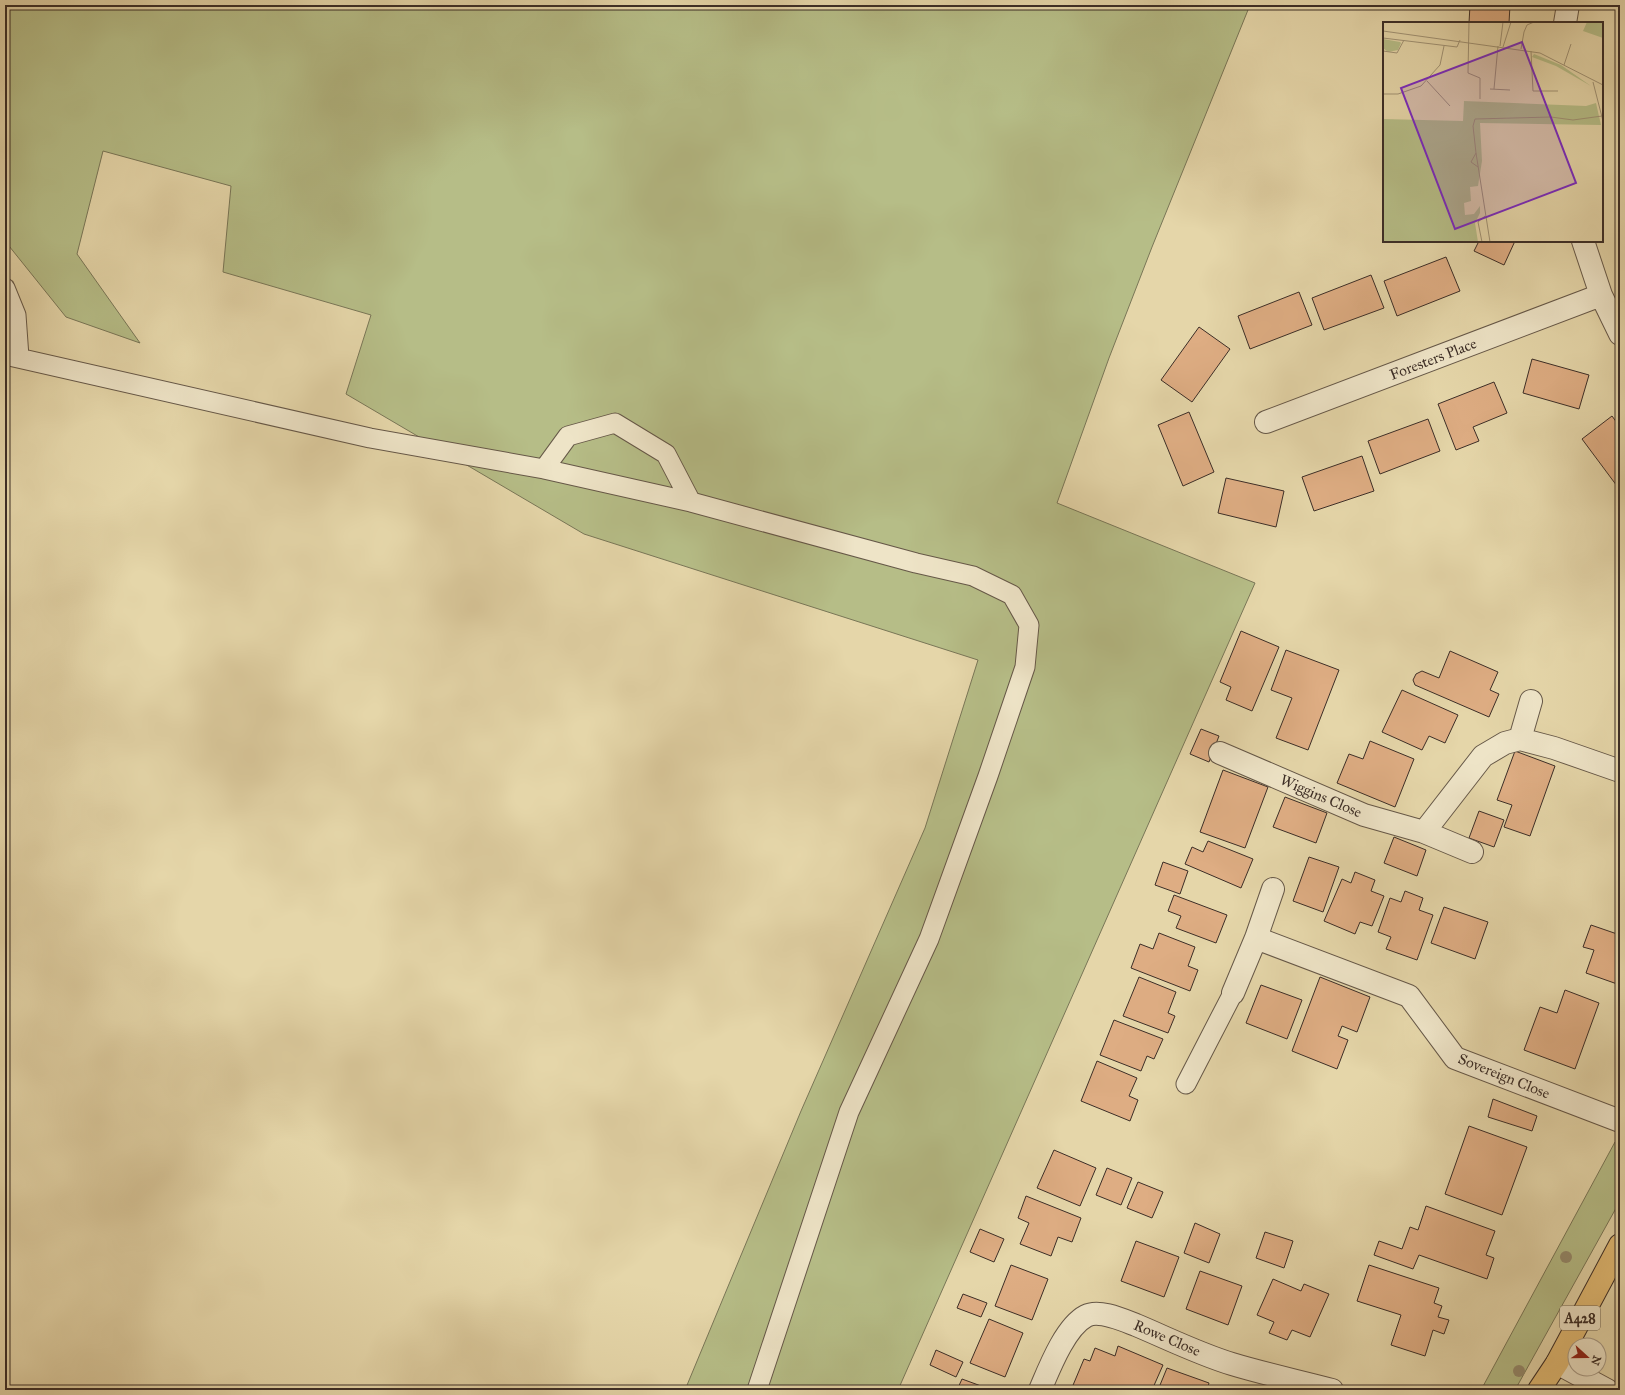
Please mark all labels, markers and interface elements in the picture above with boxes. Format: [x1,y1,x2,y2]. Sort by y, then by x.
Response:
inset map [1383,22,1603,242]
street label: Foresters Place [1387,334,1479,384]
street label: Wiggins Close [1277,771,1365,821]
street label: Sovereign Close [1456,1049,1552,1103]
road number: A428 [1560,1306,1600,1330]
street label: Rowe Close [1131,1316,1203,1360]
north arrow [1567,1337,1607,1377]
text: N [1588,1354,1604,1368]

